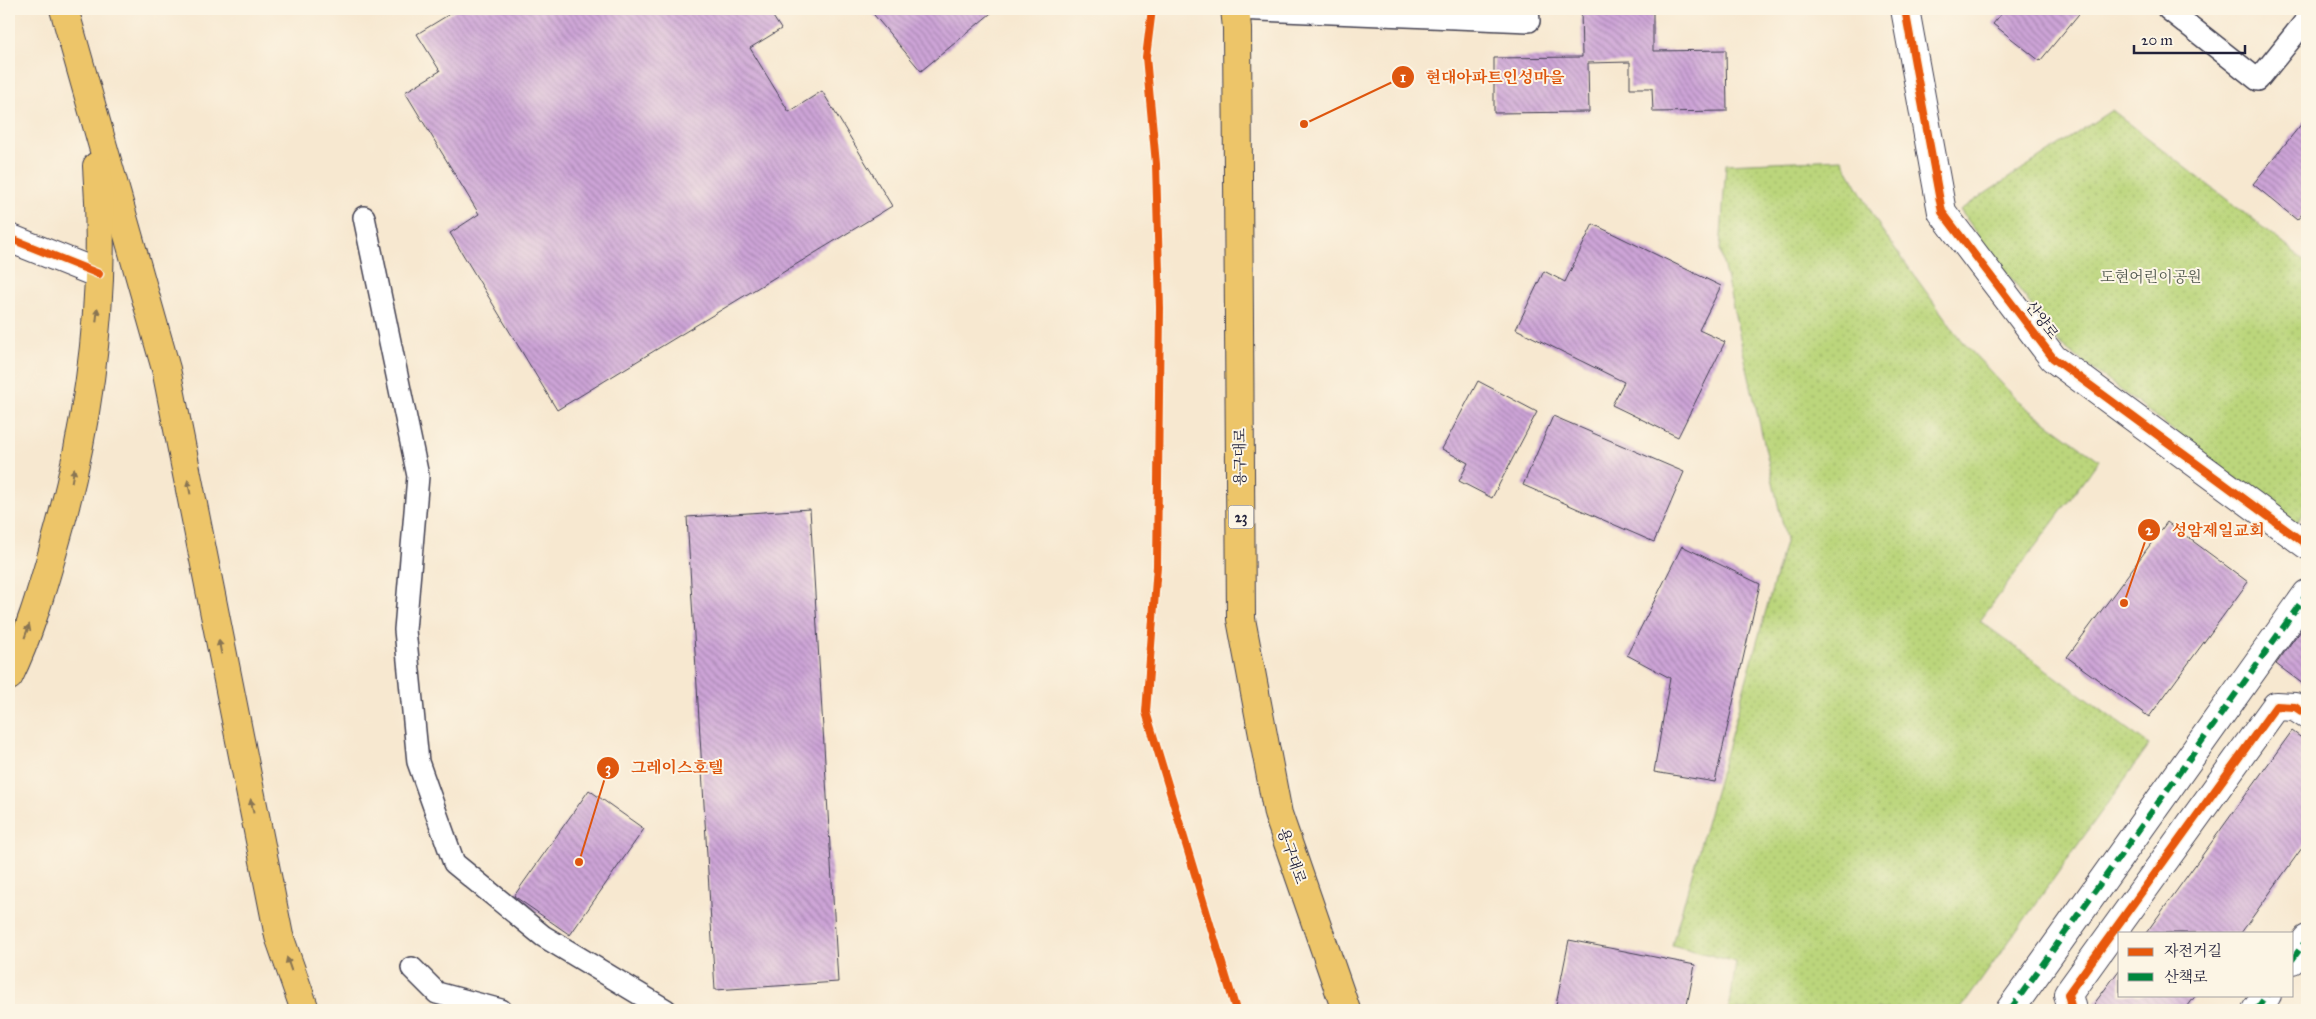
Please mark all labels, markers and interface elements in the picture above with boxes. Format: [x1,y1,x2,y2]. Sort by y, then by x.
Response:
scale bar [2134,22,2245,54]
text: 20 m [2141,31,2173,49]
callout: 현대아파트인성마을 [1391,62,1575,93]
text: 1 [1400,68,1406,86]
text: 현대아파트인성마을 [1425,68,1565,87]
park label: 도현어린이공원 [2100,268,2202,286]
street label: 산양로 [2022,297,2063,343]
one-way arrow [93,306,101,322]
street label: 용구대로 [1231,428,1249,486]
one-way arrow [69,468,77,483]
one-way arrow [185,480,193,495]
road number: 23 [1228,506,1254,528]
callout: 성암제일교회 [2136,515,2274,546]
text: 2 [2145,521,2153,539]
text: 성암제일교회 [2172,521,2264,540]
one-way arrow [23,623,31,638]
one-way arrow [216,638,224,654]
callout: 그레이스호텔 [596,752,734,783]
text: 그레이스호텔 [631,758,723,777]
text: 3 [605,759,611,778]
one-way arrow [248,799,256,814]
street label: 용구대로 [1274,826,1310,887]
legend [2118,932,2294,996]
text: 자전거길 [2164,942,2222,960]
one-way arrow [285,956,293,971]
text: 산책로 [2164,968,2208,986]

